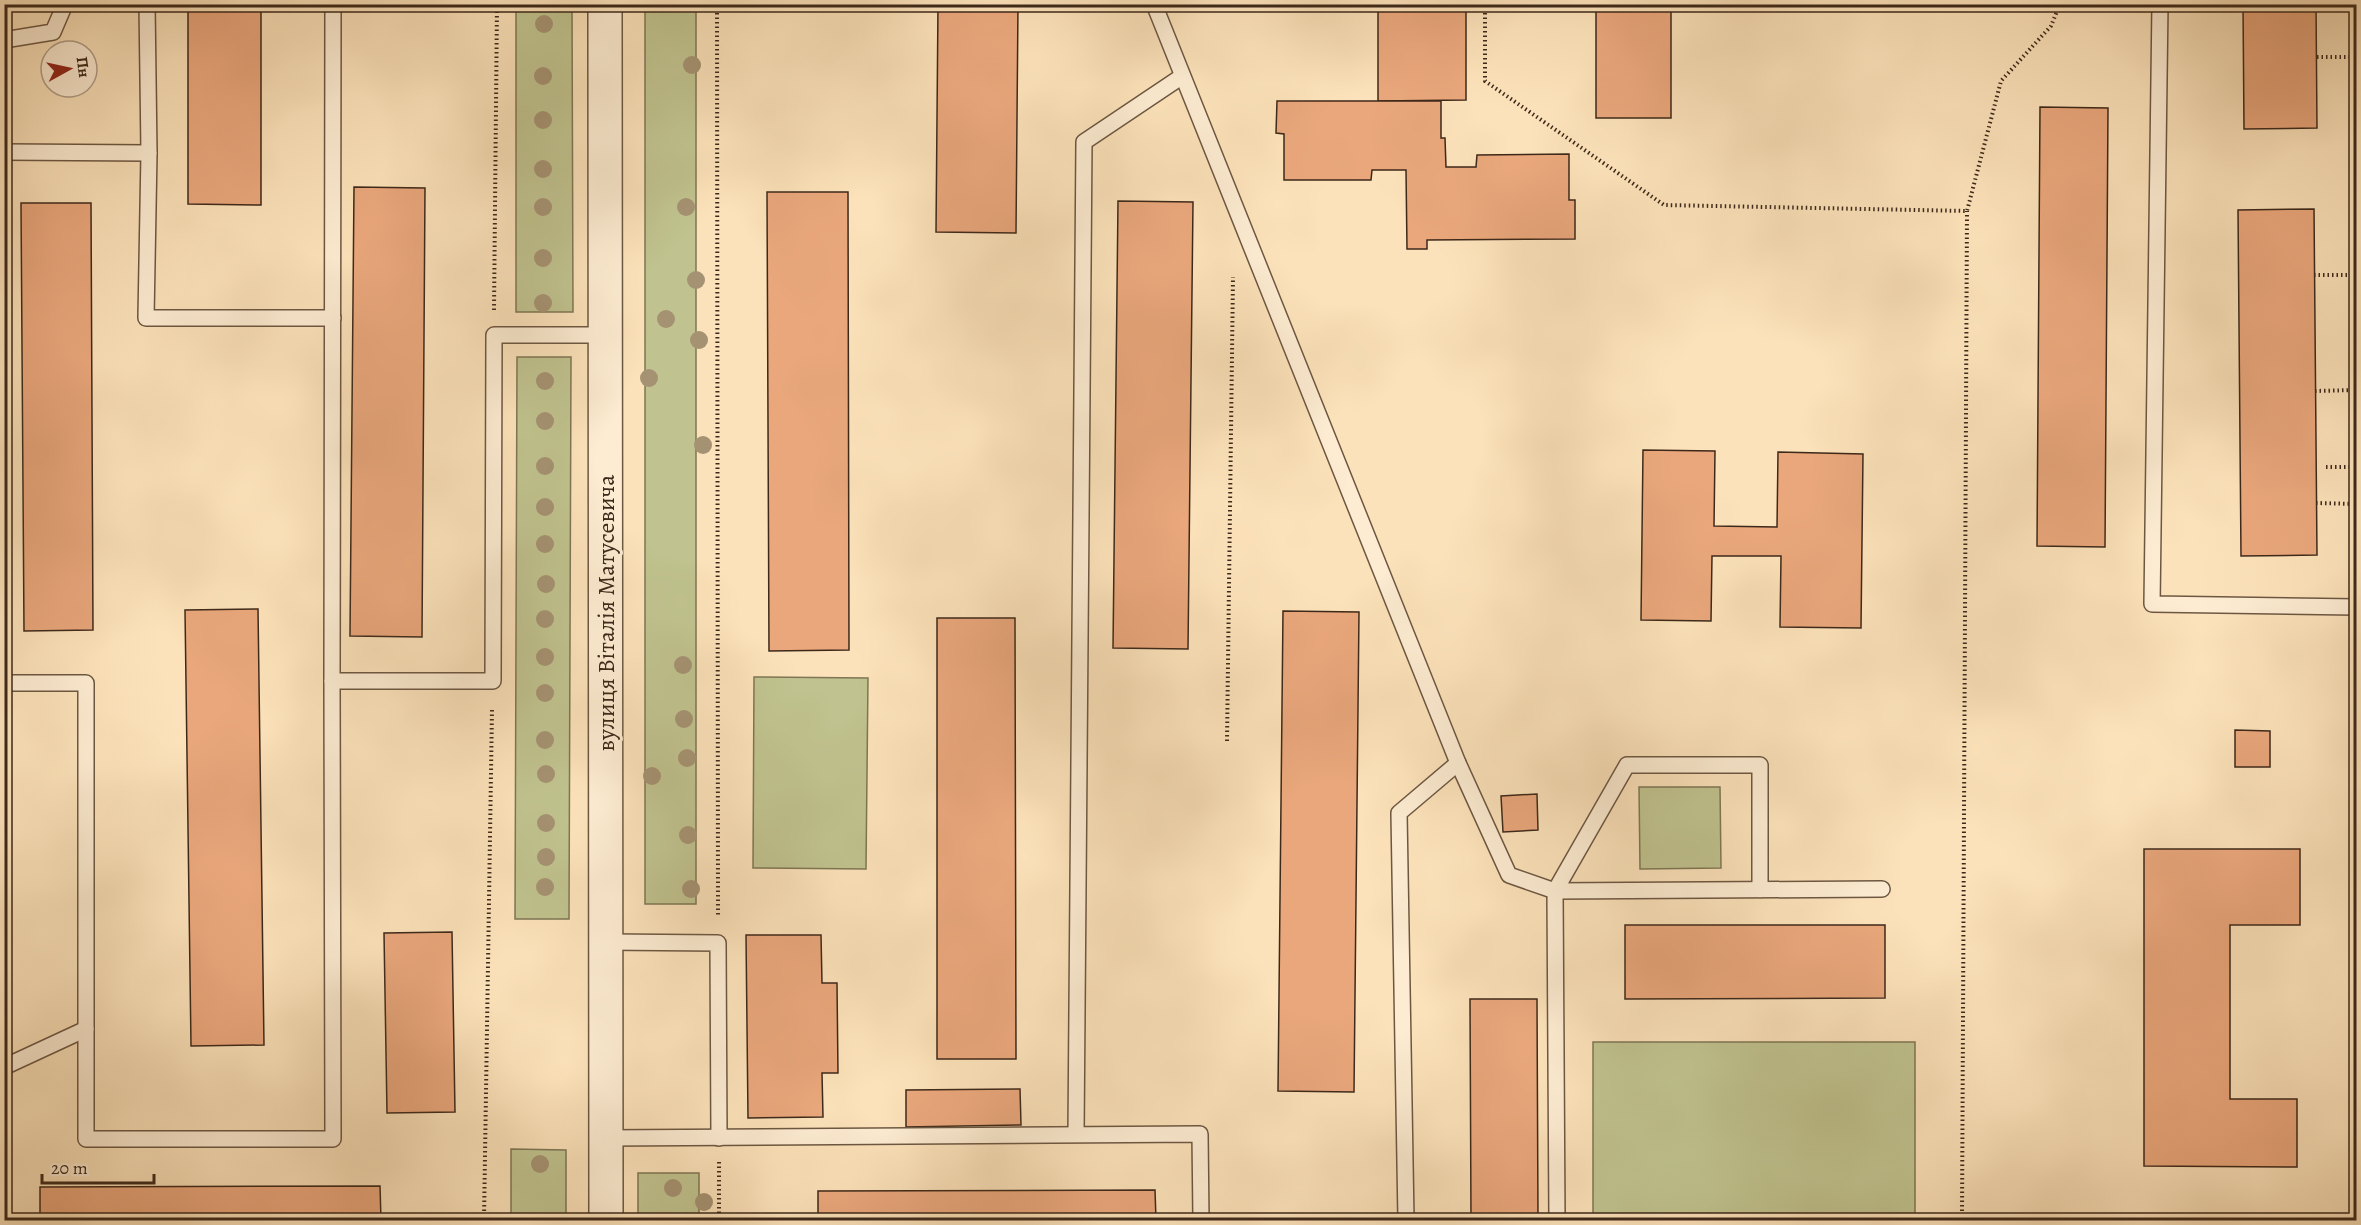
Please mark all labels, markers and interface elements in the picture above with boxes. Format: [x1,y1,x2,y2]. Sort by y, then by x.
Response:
north arrow [39,39,99,99]
text: Пн [71,55,95,79]
street label: вулиця Віталія Матусевича [590,475,622,751]
scale bar [42,1147,154,1185]
text: 20 m [51,1156,88,1180]

